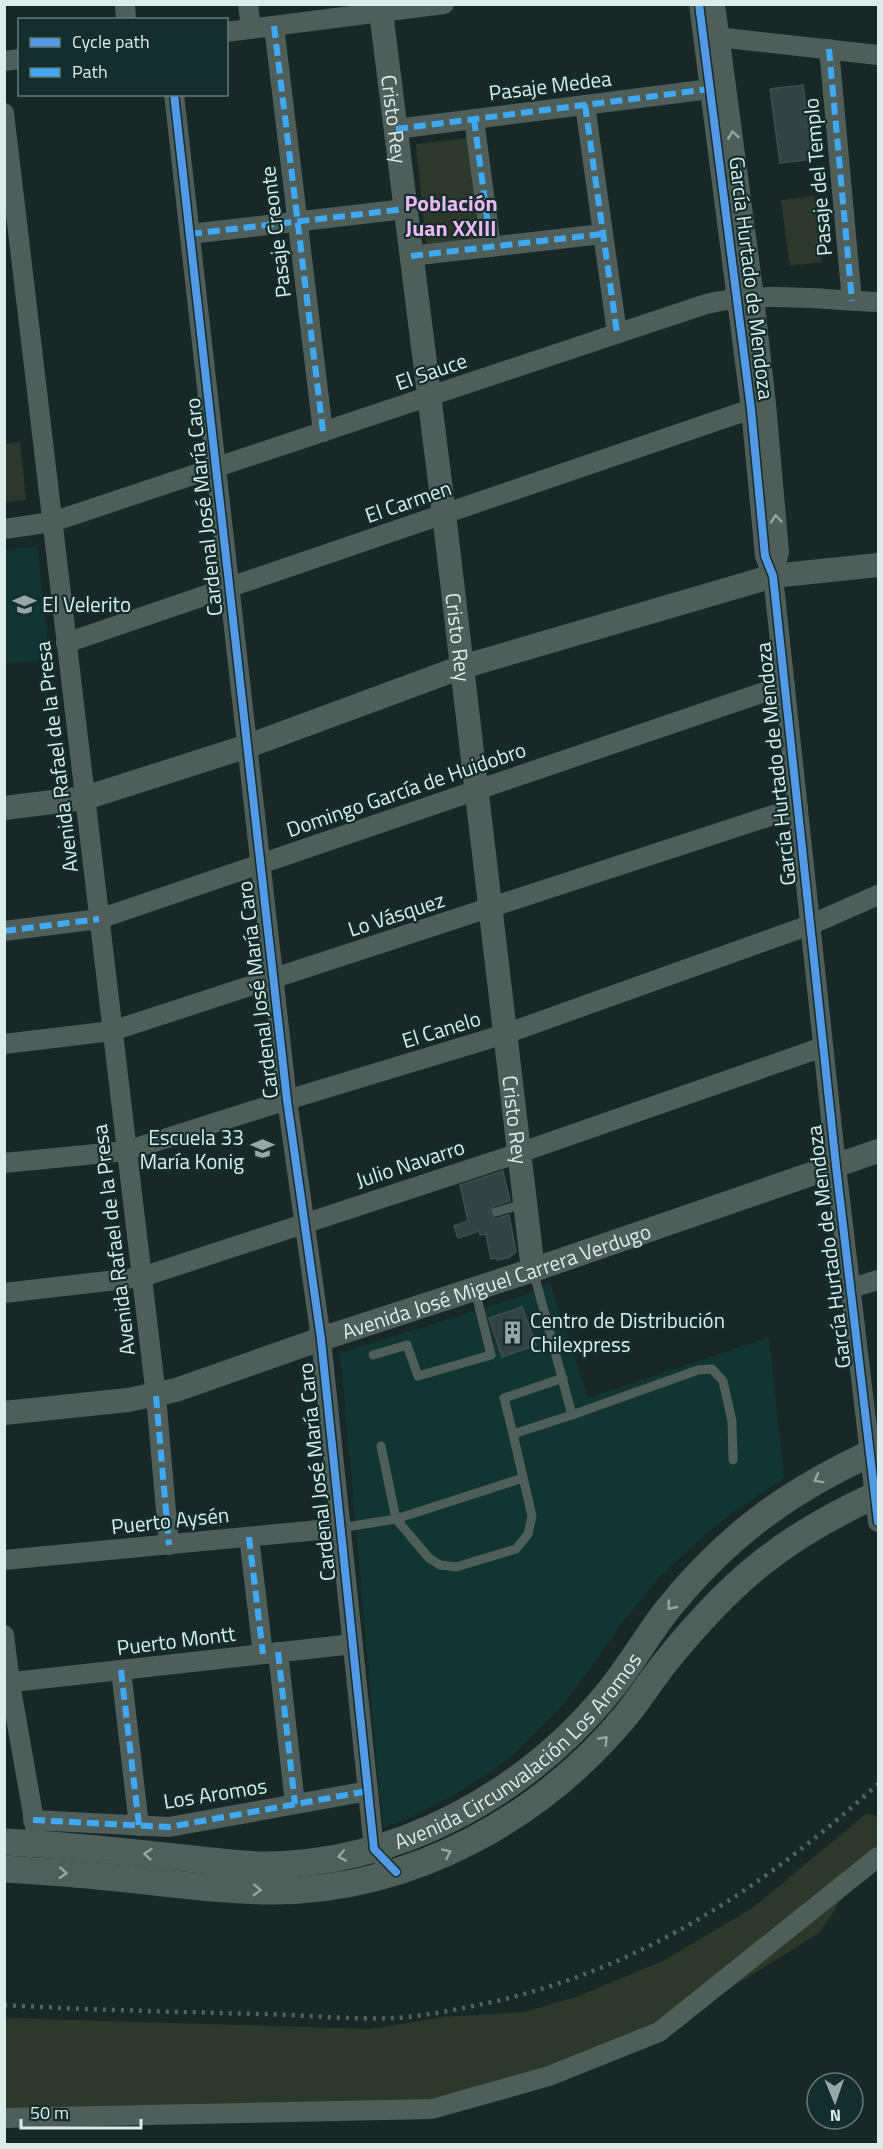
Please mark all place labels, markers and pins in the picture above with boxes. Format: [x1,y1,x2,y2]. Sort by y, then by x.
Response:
place label: El Velerito [42,588,131,620]
school or university icon: El Velerito [11,591,37,617]
place label: Escuela 33 María Konig [139,1121,244,1177]
school or university icon: Escuela 33 María Konig [249,1136,275,1162]
place label: Centro de Distribución Chilexpress [530,1304,725,1360]
building icon: Centro de Distribución Chilexpress [499,1319,525,1345]

